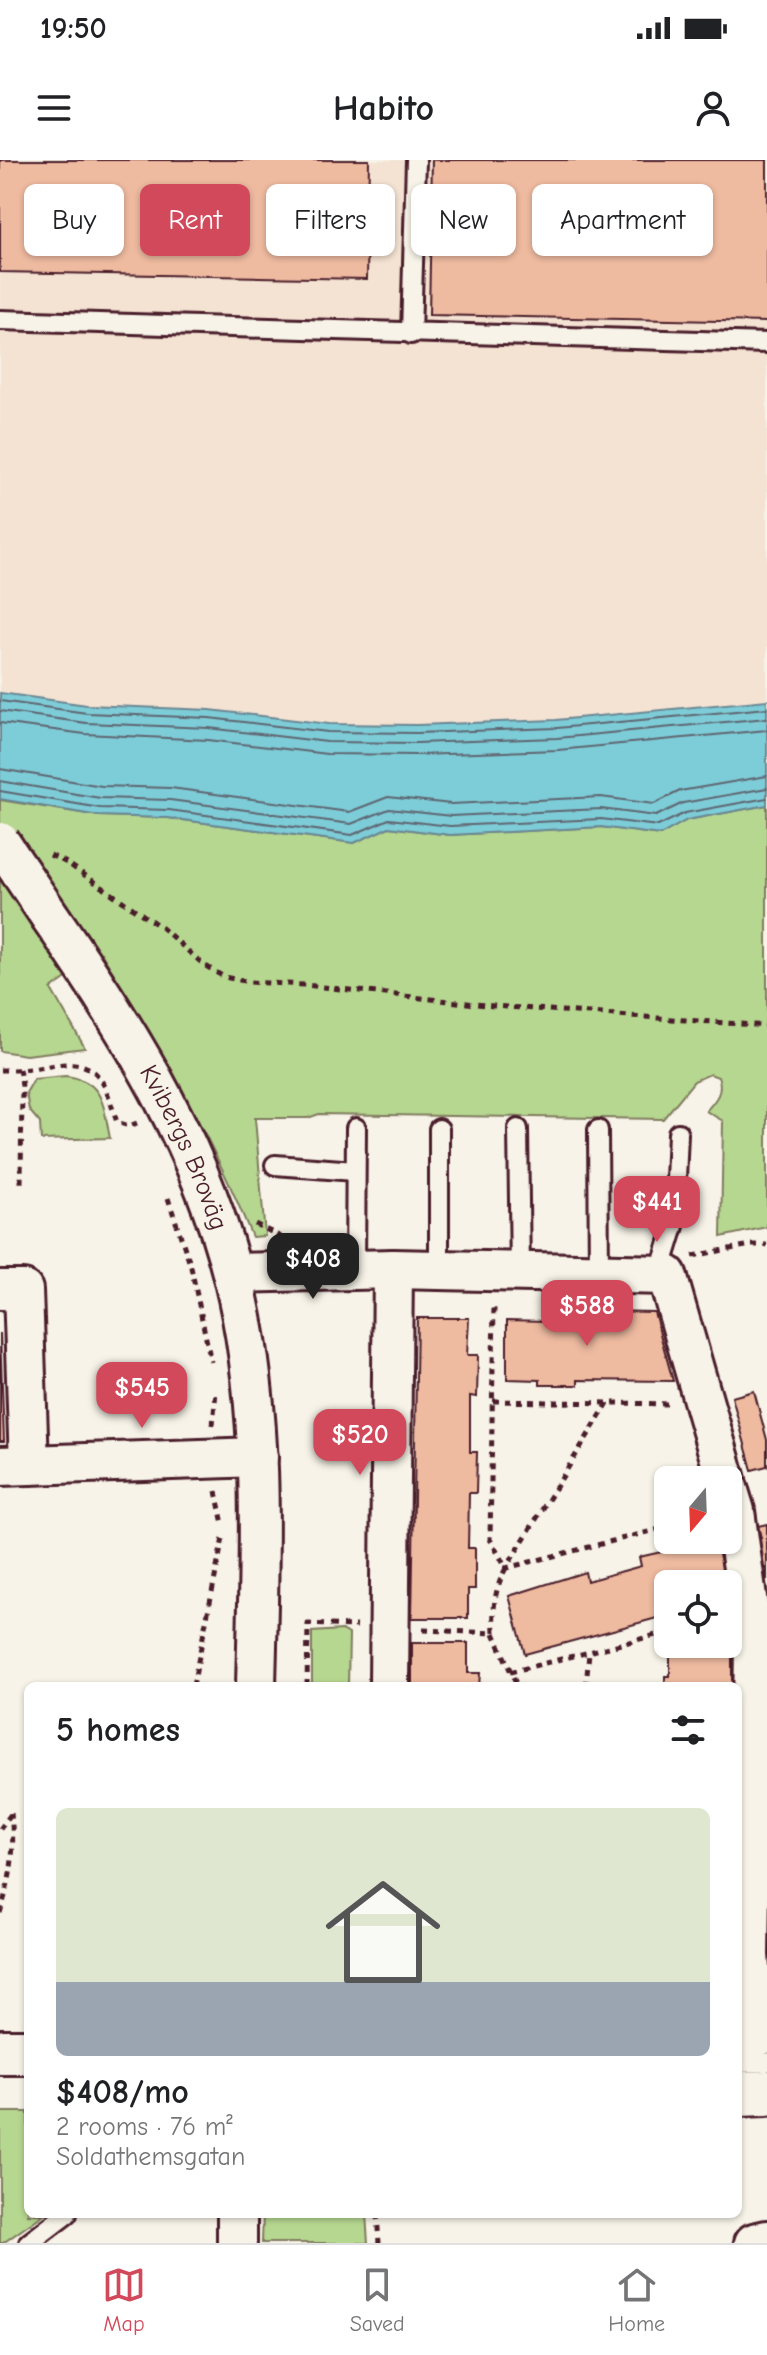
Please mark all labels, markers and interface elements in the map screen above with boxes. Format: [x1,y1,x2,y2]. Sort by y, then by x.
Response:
text: 19:50 [40,11,107,46]
icon: menu [32,86,76,130]
icon: person [691,86,735,130]
text: Habito [333,88,434,129]
chip: Buy [24,184,124,256]
chip: Rent [140,184,250,256]
chip: Filters [266,184,395,256]
chip: New [411,184,516,256]
chip: Apartment [532,184,713,256]
street label: Kvibergs Broväg [133,1060,234,1234]
pin: $441 [610,1176,704,1244]
text: $441 [632,1187,682,1217]
pin: $408 [266,1233,360,1301]
text: $408 [285,1244,341,1274]
pin: $588 [540,1280,634,1348]
text: $588 [559,1291,615,1321]
pin: $545 [95,1362,189,1430]
text: $545 [114,1373,170,1403]
pin: $520 [313,1409,407,1477]
text: $520 [331,1420,389,1450]
north arrow [654,1466,742,1554]
map controls [654,1466,742,1658]
button: locate [654,1570,742,1658]
icon: filters [666,1708,710,1752]
text: 5 homes [56,1710,180,1750]
icon: home [311,1860,455,2004]
text: $408/mo [56,2072,189,2112]
text: 2 rooms · 76 m² [56,2112,233,2142]
text: Soldathemsgatan [56,2142,245,2172]
tab: Map [102,2263,146,2337]
tab: Saved [350,2263,405,2337]
tab: Home [608,2263,665,2337]

